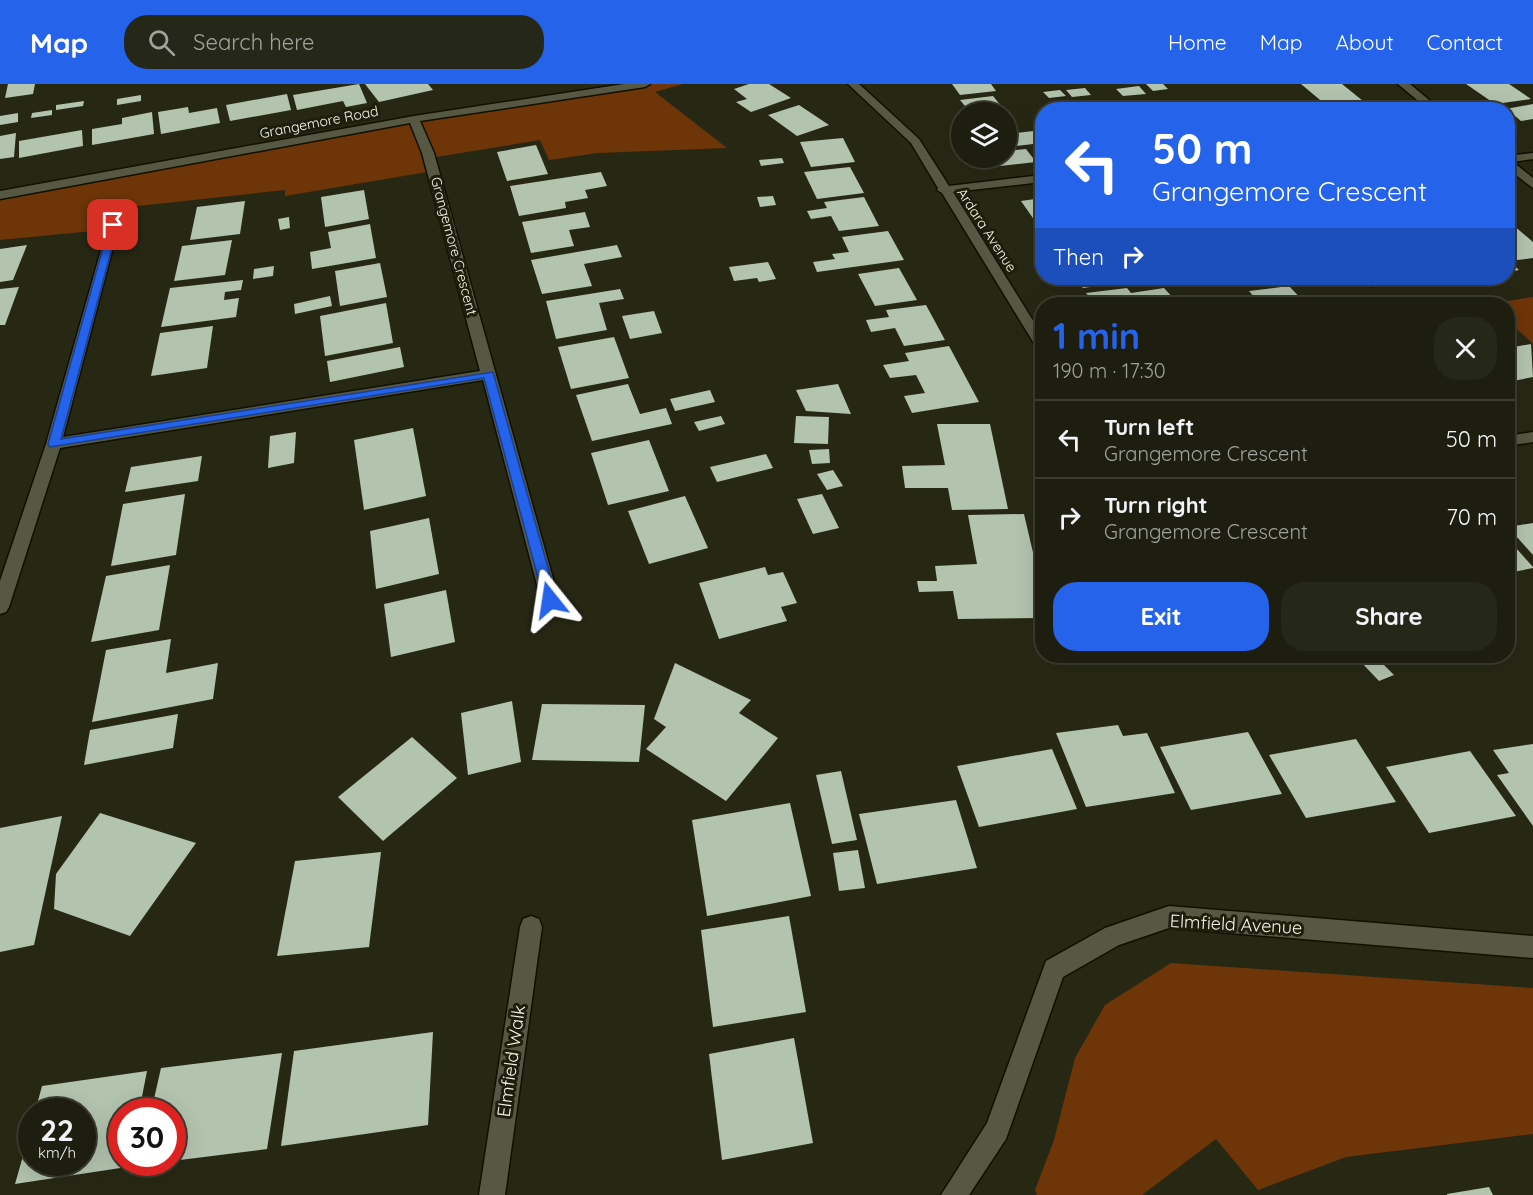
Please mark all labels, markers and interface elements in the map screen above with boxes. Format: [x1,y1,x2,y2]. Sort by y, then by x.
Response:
search box [124,15,544,69]
text: Map [30,25,88,60]
icon: search [145,26,178,59]
text: Search here [193,28,315,56]
text: Home [1168,29,1227,55]
text: Map [1260,29,1303,55]
text: About [1336,29,1394,55]
text: Contact [1427,29,1503,55]
street label: Grangemore Road [258,102,380,142]
map controls [951,102,1017,168]
button: layers [951,102,1017,168]
text: 50 m [1152,122,1252,175]
icon: left [1053,126,1131,204]
text: Grangemore Crescent [1152,174,1427,208]
street label: Grangemore Crescent [427,175,481,317]
street label: Ardara Avenue [953,185,1021,275]
pin [87,199,138,250]
icon: arrive [96,208,129,241]
icon: right [1116,240,1149,273]
text: Then [1053,243,1104,271]
text: 1 min [1053,313,1140,358]
button: close [1434,317,1497,380]
text: 190 m · 17:30 [1053,358,1166,383]
text: Turn left [1104,413,1194,441]
icon: left [1053,423,1086,456]
text: 50 m [1446,425,1497,453]
text: Grangemore Crescent [1104,441,1308,466]
text: Turn right [1104,491,1208,519]
icon: right [1053,501,1086,534]
text: 70 m [1447,503,1497,531]
text: Grangemore Crescent [1104,519,1308,544]
position arrow [518,568,582,632]
button: Exit [1053,582,1269,651]
button: Share [1281,582,1497,651]
street label: Elmfield Avenue [1169,909,1303,939]
street label: Elmfield Walk [492,1003,530,1119]
speed limit sign: 30 [108,1098,186,1176]
text: 22 [40,1111,74,1149]
text: km/h [38,1143,76,1162]

